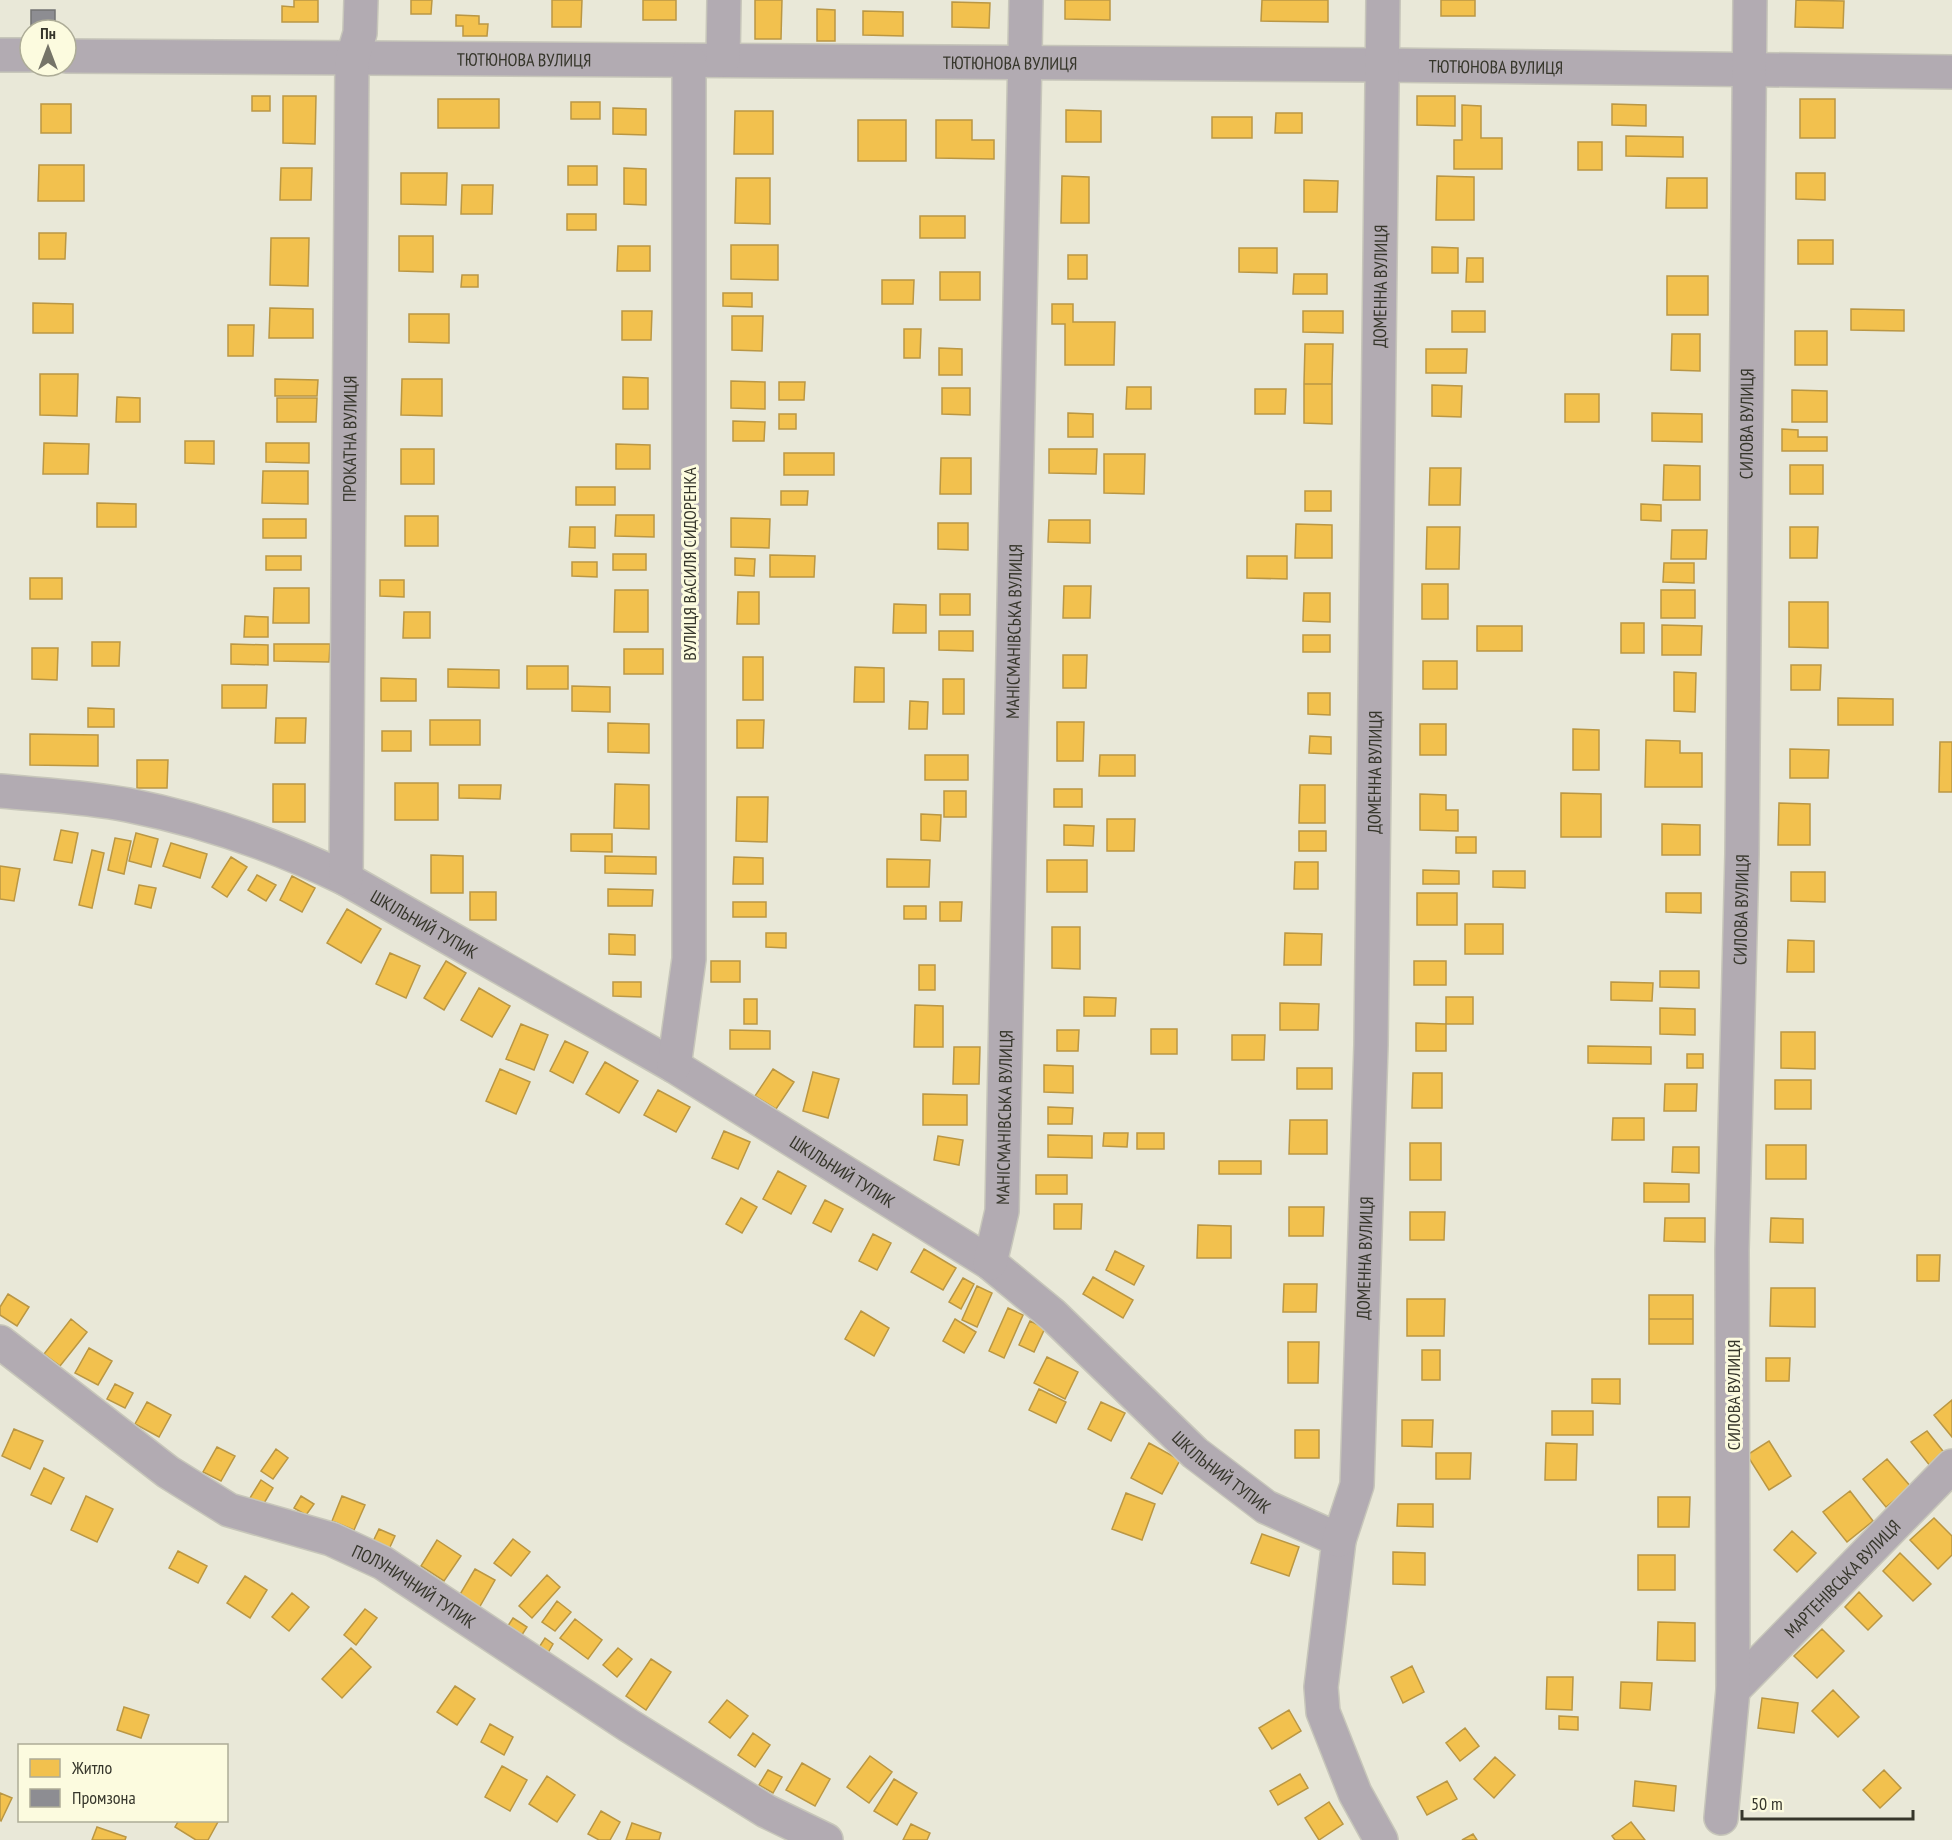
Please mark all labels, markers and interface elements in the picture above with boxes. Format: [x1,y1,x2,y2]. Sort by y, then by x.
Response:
north arrow [18,18,78,78]
text: Пн [40,23,56,43]
street label: ТЮТЮНОВА ВУЛИЦЯ [457,47,591,71]
street label: ТЮТЮНОВА ВУЛИЦЯ [943,50,1077,74]
street label: ТЮТЮНОВА ВУЛИЦЯ [1429,54,1563,79]
street label: ДОМЕННА ВУЛИЦЯ [1368,224,1392,348]
street label: СИЛОВА ВУЛИЦЯ [1734,368,1758,479]
street label: ПРОКАТНА ВУЛИЦЯ [337,376,361,502]
street label: ВУЛИЦЯ ВАСИЛЯ СИДОРЕНКА [678,467,701,661]
street label: МАНІСМАНІВСЬКА ВУЛИЦЯ [1000,544,1027,719]
street label: ДОМЕННА ВУЛИЦЯ [1362,710,1386,834]
street label: СИЛОВА ВУЛИЦЯ [1728,854,1753,965]
street label: ШКІЛЬНИЙ ТУПИК [367,884,482,963]
street label: МАНІСМАНІВСЬКА ВУЛИЦЯ [991,1030,1017,1205]
street label: ШКІЛЬНИЙ ТУПИК [786,1130,900,1213]
street label: ДОМЕННА ВУЛИЦЯ [1351,1196,1378,1320]
street label: СИЛОВА ВУЛИЦЯ [1722,1340,1745,1450]
street label: ШКІЛЬНИЙ ТУПИК [1168,1426,1276,1518]
street label: МАРТЕНІВСЬКА ВУЛИЦЯ [1779,1514,1905,1642]
street label: ПОЛУНИЧНИЙ ТУПИК [349,1539,481,1633]
legend [18,1744,228,1822]
text: Житло [71,1756,112,1779]
scale bar [1742,1783,1913,1821]
text: Промзона [72,1786,136,1809]
text: 50 m [1751,1792,1783,1815]

